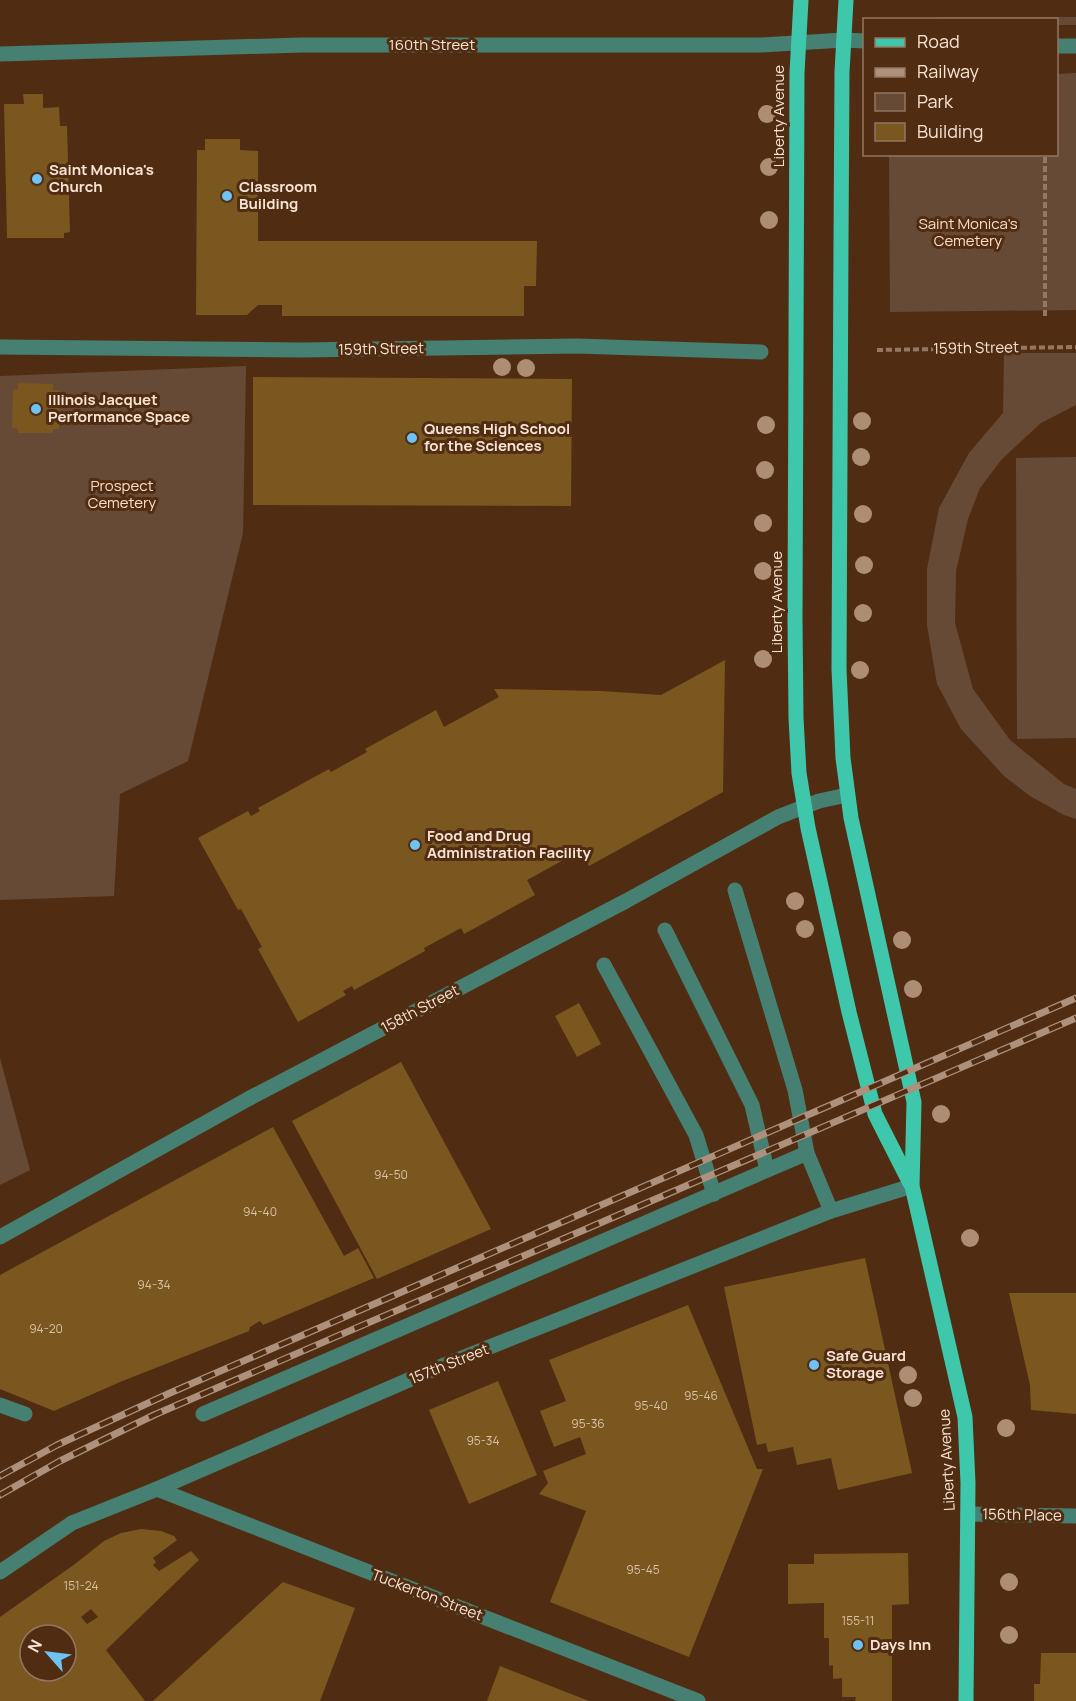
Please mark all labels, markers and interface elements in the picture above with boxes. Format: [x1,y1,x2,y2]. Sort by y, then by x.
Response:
legend [863,18,1058,156]
text: Road [917,29,960,53]
street label: 160th Street [389,34,475,55]
text: Railway [917,59,979,83]
street label: Liberty Avenue [768,65,789,167]
text: Park [917,89,954,113]
text: Building [917,119,983,143]
place label: Saint Monica's Church [49,159,154,197]
marker: Saint Monica's Church [30,172,44,186]
place label: Classroom Building [239,176,317,214]
marker: Classroom Building [220,189,234,203]
park label: Saint Monica's Cemetery [918,213,1018,251]
street label: 159th Street [933,336,1019,359]
street label: 159th Street [338,337,424,360]
place label: Illinois Jacquet Performance Space [48,389,190,427]
marker: Illinois Jacquet Performance Space [29,402,43,416]
place label: Queens High School for the Sciences [424,418,570,456]
marker: Queens High School for the Sciences [405,431,419,445]
park label: Prospect Cemetery [88,475,156,513]
street label: Liberty Avenue [766,551,787,653]
place label: Food and Drug Administration Facility [427,825,591,863]
marker: Food and Drug Administration Facility [408,838,422,852]
street label: 158th Street [377,979,462,1038]
house number: 94-50 [374,1166,408,1183]
house number: 94-40 [243,1203,277,1220]
house number: 94-34 [137,1276,171,1293]
house number: 94-20 [29,1320,63,1337]
street label: 157th Street [406,1338,492,1389]
place label: Safe Guard Storage [826,1345,906,1383]
marker: Safe Guard Storage [807,1358,821,1372]
house number: 95-46 [684,1387,718,1404]
house number: 95-40 [634,1397,668,1414]
street label: Liberty Avenue [933,1408,960,1512]
house number: 95-36 [571,1415,605,1432]
house number: 95-34 [466,1432,500,1449]
street label: 156th Place [982,1503,1062,1526]
house number: 95-45 [626,1561,660,1578]
street label: Tuckerton Street [369,1564,486,1625]
house number: 151-24 [63,1577,99,1594]
house number: 155-11 [842,1612,874,1629]
north arrow [18,1623,78,1683]
place label: Days Inn [870,1634,931,1655]
text: N [22,1636,47,1656]
marker: Days Inn [851,1638,865,1652]

